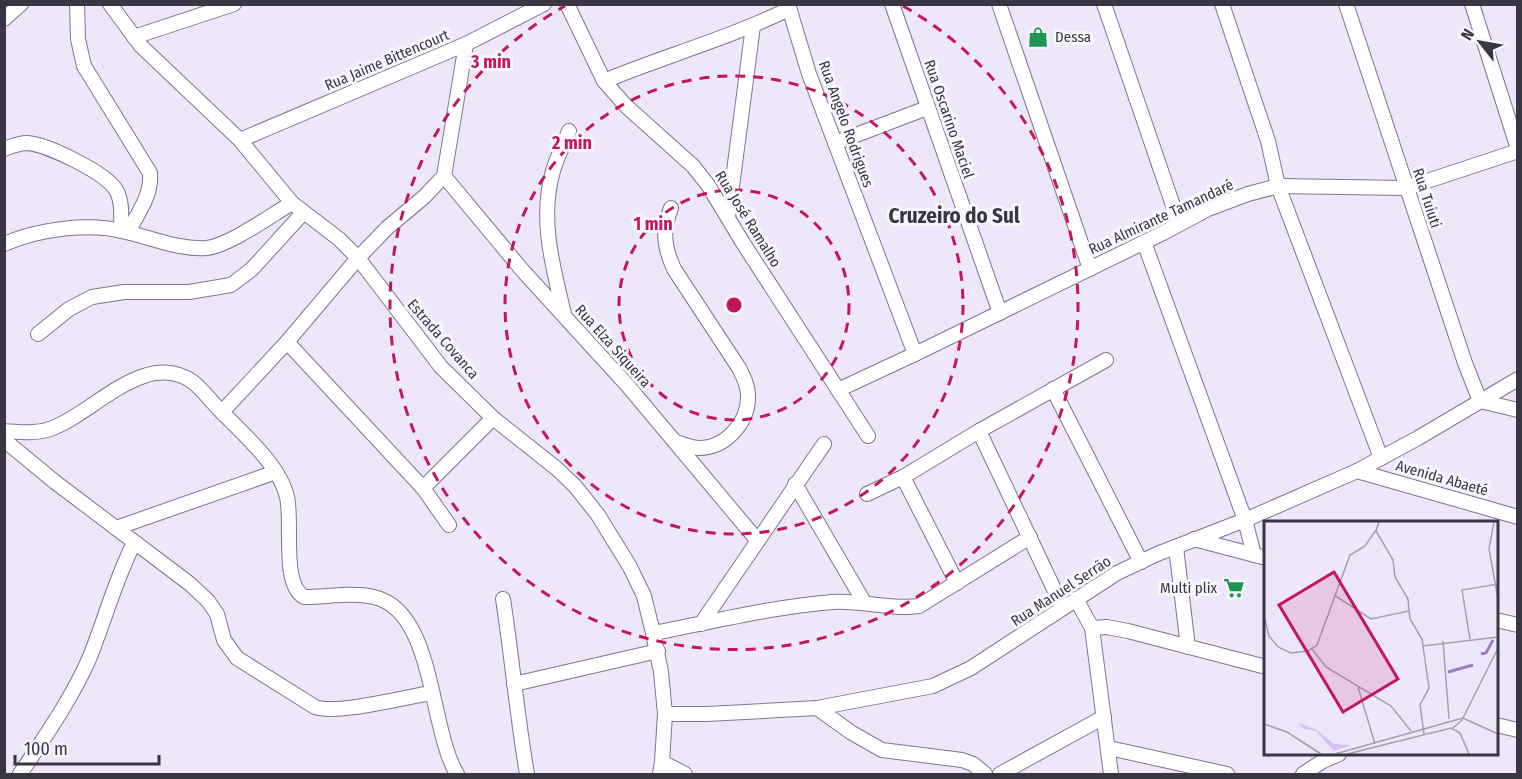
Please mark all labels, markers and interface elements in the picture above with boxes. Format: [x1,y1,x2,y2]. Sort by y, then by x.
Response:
north arrow [1450,12,1510,72]
shop icon: Dessa [1026,25,1050,49]
street label: Rua Jaime Bittencourt [322,26,452,94]
text: N [1457,26,1478,44]
place label: Dessa [1055,28,1091,46]
text: 3 min [470,51,511,73]
street label: Rua Oscarino Maciel [920,57,978,181]
street label: Rua Angelo Rodrigues [815,58,877,190]
text: 2 min [551,132,592,154]
street label: Rua Tuiuti [1409,166,1445,230]
street label: Rua José Ramalho [711,168,785,271]
street label: Rua Almirante Tamandaré [1086,176,1236,258]
district label: Cruzeiro do Sul [888,203,1020,229]
text: 1 min [633,213,673,235]
street label: Estrada Covanca [403,295,483,383]
centre of rings [724,295,744,315]
street label: Rua Elza Siqueira [571,301,655,391]
street label: Avenida Abaeté [1394,456,1490,500]
inset map [1264,521,1498,755]
street label: Rua Manuel Serrão [1008,552,1114,630]
supermarket icon: Multi plix [1222,576,1246,600]
place label: Multi plix [1160,579,1217,597]
scale bar [15,728,159,766]
text: 100 m [24,738,68,760]

